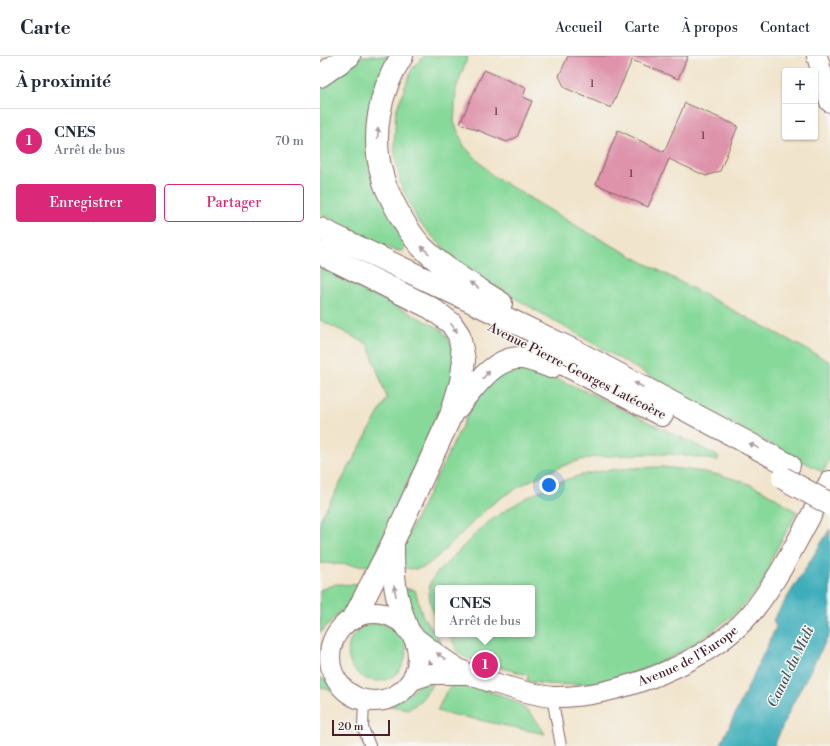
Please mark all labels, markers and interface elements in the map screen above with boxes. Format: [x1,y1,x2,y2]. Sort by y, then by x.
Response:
text: Carte [20,16,71,40]
text: Accueil [555,19,602,37]
text: Carte [624,19,659,37]
text: À propos [681,19,738,37]
text: Contact [760,19,810,37]
map controls [782,68,818,140]
button: + [782,68,818,104]
text: À proximité [16,71,111,93]
house number: 1 [590,77,595,91]
button: − [782,104,818,140]
house number: 1 [494,105,499,119]
text: CNES [54,123,96,142]
one-way arrow [374,127,381,139]
house number: 1 [701,129,706,143]
text: 1 [26,133,32,149]
text: 70 m [275,133,304,149]
text: Arrêt de bus [54,142,125,158]
house number: 1 [629,167,634,181]
button: Enregistrer [16,184,156,222]
button: Partager [164,184,304,222]
one-way arrow [420,245,430,255]
one-way arrow [468,282,479,289]
street label: Avenue Pierre-Georges Latécoère [484,318,669,423]
one-way arrow [450,323,458,333]
one-way arrow [481,370,491,380]
one-way arrow [634,382,645,389]
one-way arrow [748,443,760,450]
your location [539,475,559,495]
one-way arrow [392,585,398,597]
popup [435,585,535,637]
text: CNES [449,594,491,613]
text: Arrêt de bus [449,613,521,629]
street label: Avenue de l'Europe [635,622,742,690]
water label: Canal du Midi [764,623,819,711]
pin: 1 [472,650,498,680]
one-way arrow [436,652,446,660]
scale bar [332,718,390,737]
text: 20 m [338,720,363,734]

